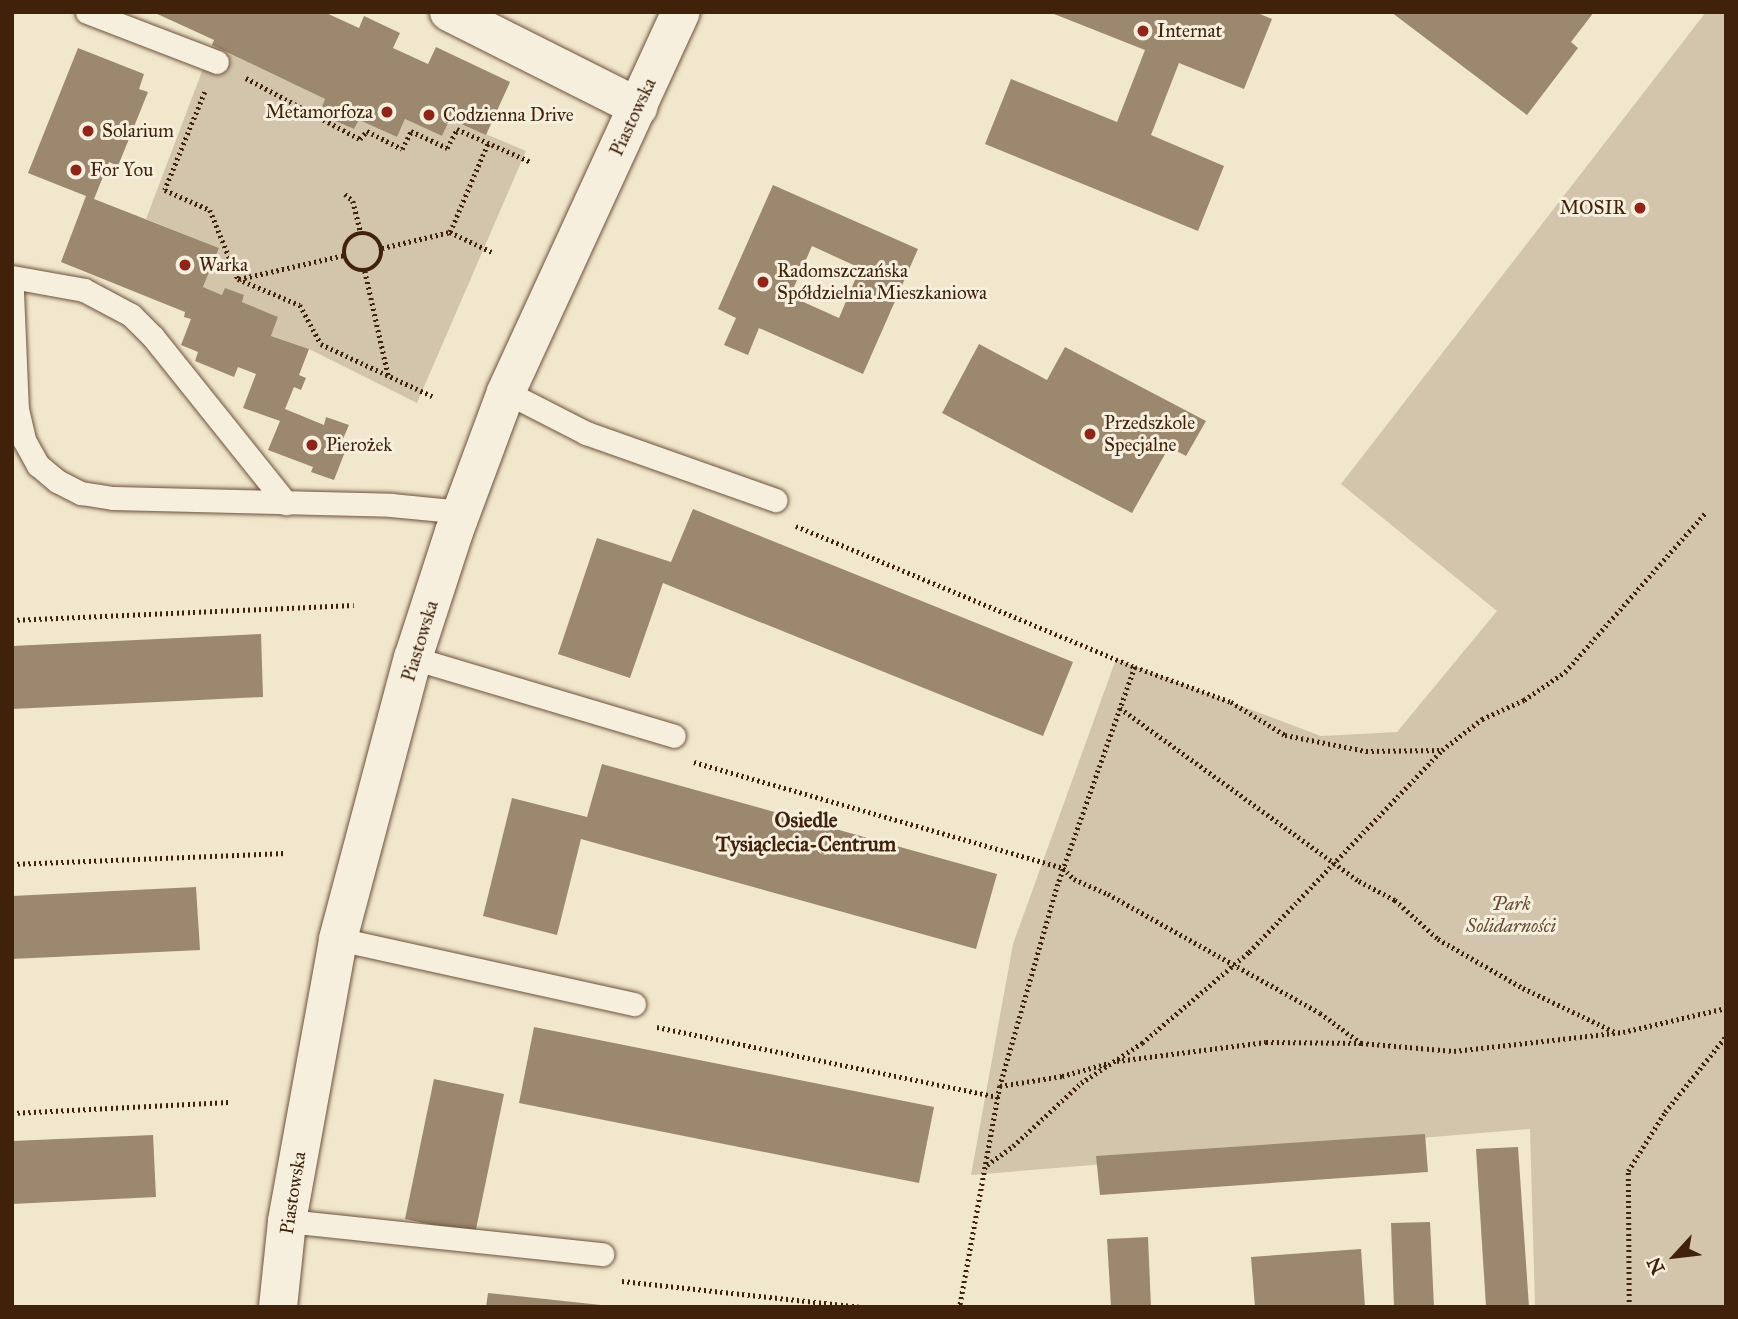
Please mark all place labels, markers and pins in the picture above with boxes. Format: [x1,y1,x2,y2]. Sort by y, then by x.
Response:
place label: Internat [1157,20,1222,42]
marker: Internat [1135,23,1151,39]
place label: Metamorfoza [265,101,373,123]
marker: Metamorfoza [379,104,395,120]
place label: Codzienna Drive [443,104,574,126]
marker: Codzienna Drive [421,107,437,123]
place label: Solarium [102,120,174,142]
marker: Solarium [80,123,96,139]
place label: For You [90,159,153,181]
marker: For You [68,162,84,178]
place label: MOSIR [1560,197,1626,219]
marker: MOSIR [1632,200,1648,216]
place label: Warka [199,254,248,276]
marker: Warka [177,257,193,273]
place label: Radomszczańska Spółdzielnia Mieszkaniowa [777,260,987,304]
marker: Radomszczańska Spółdzielnia Mieszkaniowa [755,274,771,290]
place label: Przedszkole Specjalne [1104,412,1195,456]
marker: Przedszkole Specjalne [1082,426,1098,442]
place label: Pierożek [326,434,392,456]
marker: Pierożek [304,437,320,453]

